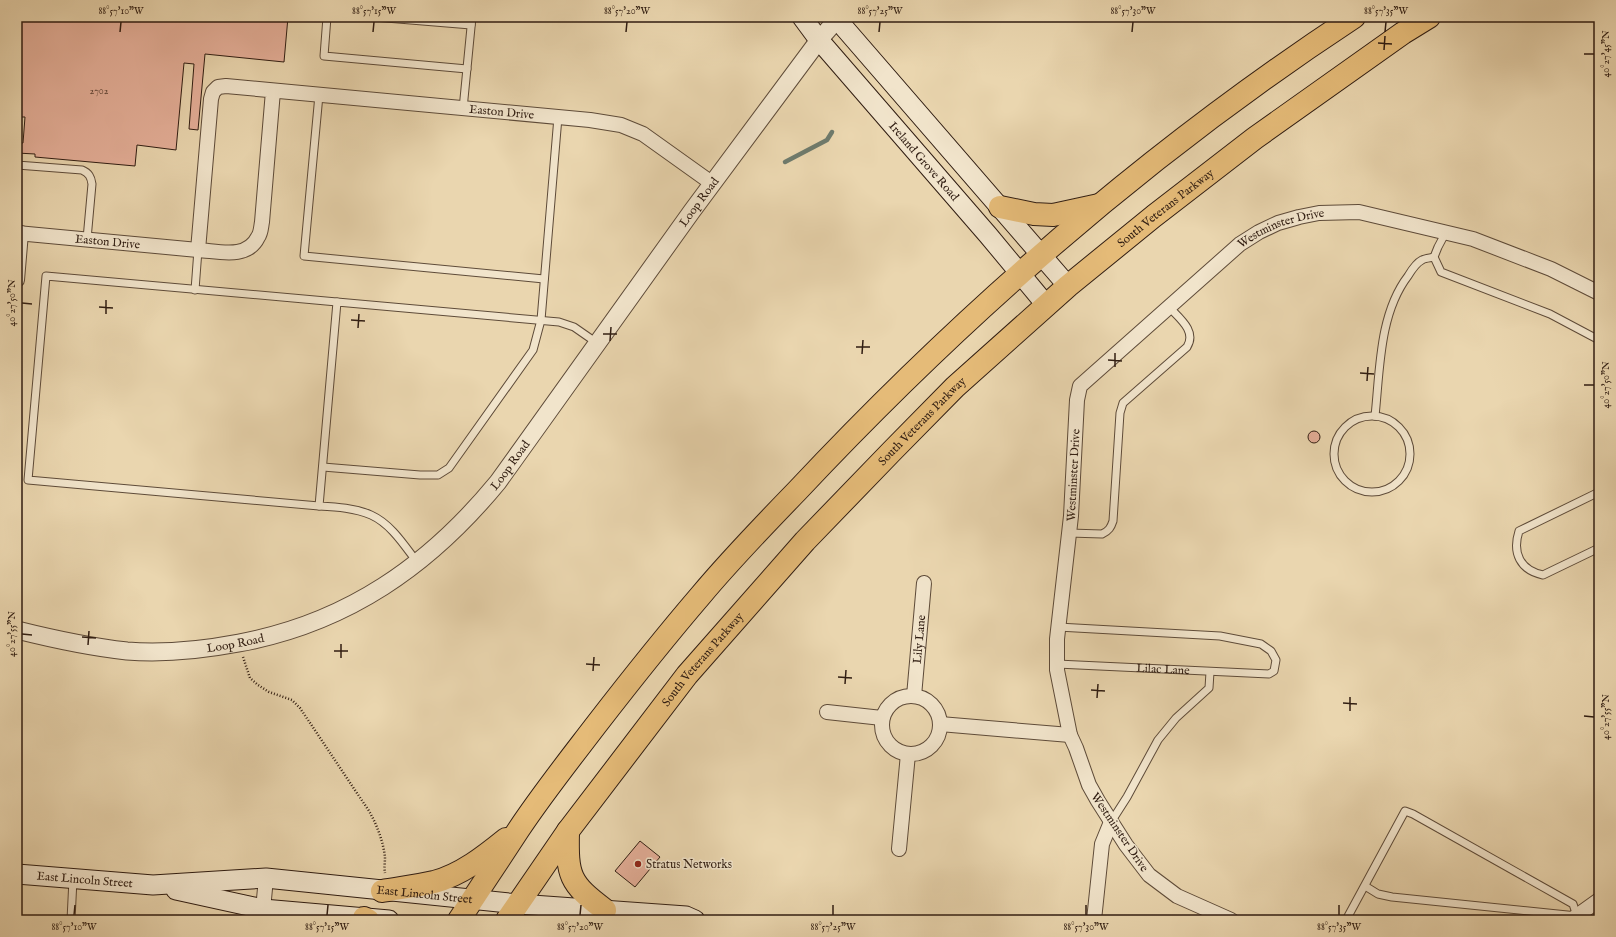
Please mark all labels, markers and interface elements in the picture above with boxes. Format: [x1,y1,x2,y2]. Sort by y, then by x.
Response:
text: 88°57'10"W [98,5,144,18]
text: 88°57'15"W [352,5,396,18]
text: 88°57'20"W [604,5,651,18]
text: 88°57'25"W [858,5,903,18]
text: 88°57'30"W [1110,5,1156,18]
text: 88°57'35"W [1364,5,1408,18]
text: 40°27'45"N [1600,30,1613,78]
house number: 2702 [90,85,109,98]
street label: Easton Drive [468,102,535,123]
street label: Ireland Grove Road [885,119,962,205]
street label: South Veterans Parkway [1114,166,1217,251]
street label: Loop Road [676,174,723,230]
street label: Westminster Drive [1235,206,1325,252]
street label: Easton Drive [74,231,141,253]
text: 40°27'50"N [6,279,19,327]
text: 40°27'50"N [1600,361,1613,409]
street label: South Veterans Parkway [875,374,969,469]
street label: Westminster Drive [1064,428,1084,522]
street label: Loop Road [487,437,534,494]
street label: South Veterans Parkway [659,609,747,710]
text: 40°27'55"N [6,611,19,657]
street label: Lily Lane [910,614,929,664]
street label: Loop Road [206,631,266,656]
street label: Lilac Lane [1136,661,1190,678]
text: 40°27'55"N [1600,694,1613,740]
street label: Westminster Drive [1088,790,1152,875]
place label: Stratus Networks [646,857,732,872]
marker: Stratus Networks [633,859,643,869]
street label: East Lincoln Street [36,869,133,891]
street label: East Lincoln Street [376,882,473,907]
text: 88°57'10"W [51,921,97,934]
text: 88°57'15"W [305,921,349,934]
text: 88°57'20"W [557,921,604,934]
text: 88°57'25"W [811,921,856,934]
text: 88°57'30"W [1063,921,1109,934]
text: 88°57'35"W [1317,921,1361,934]

